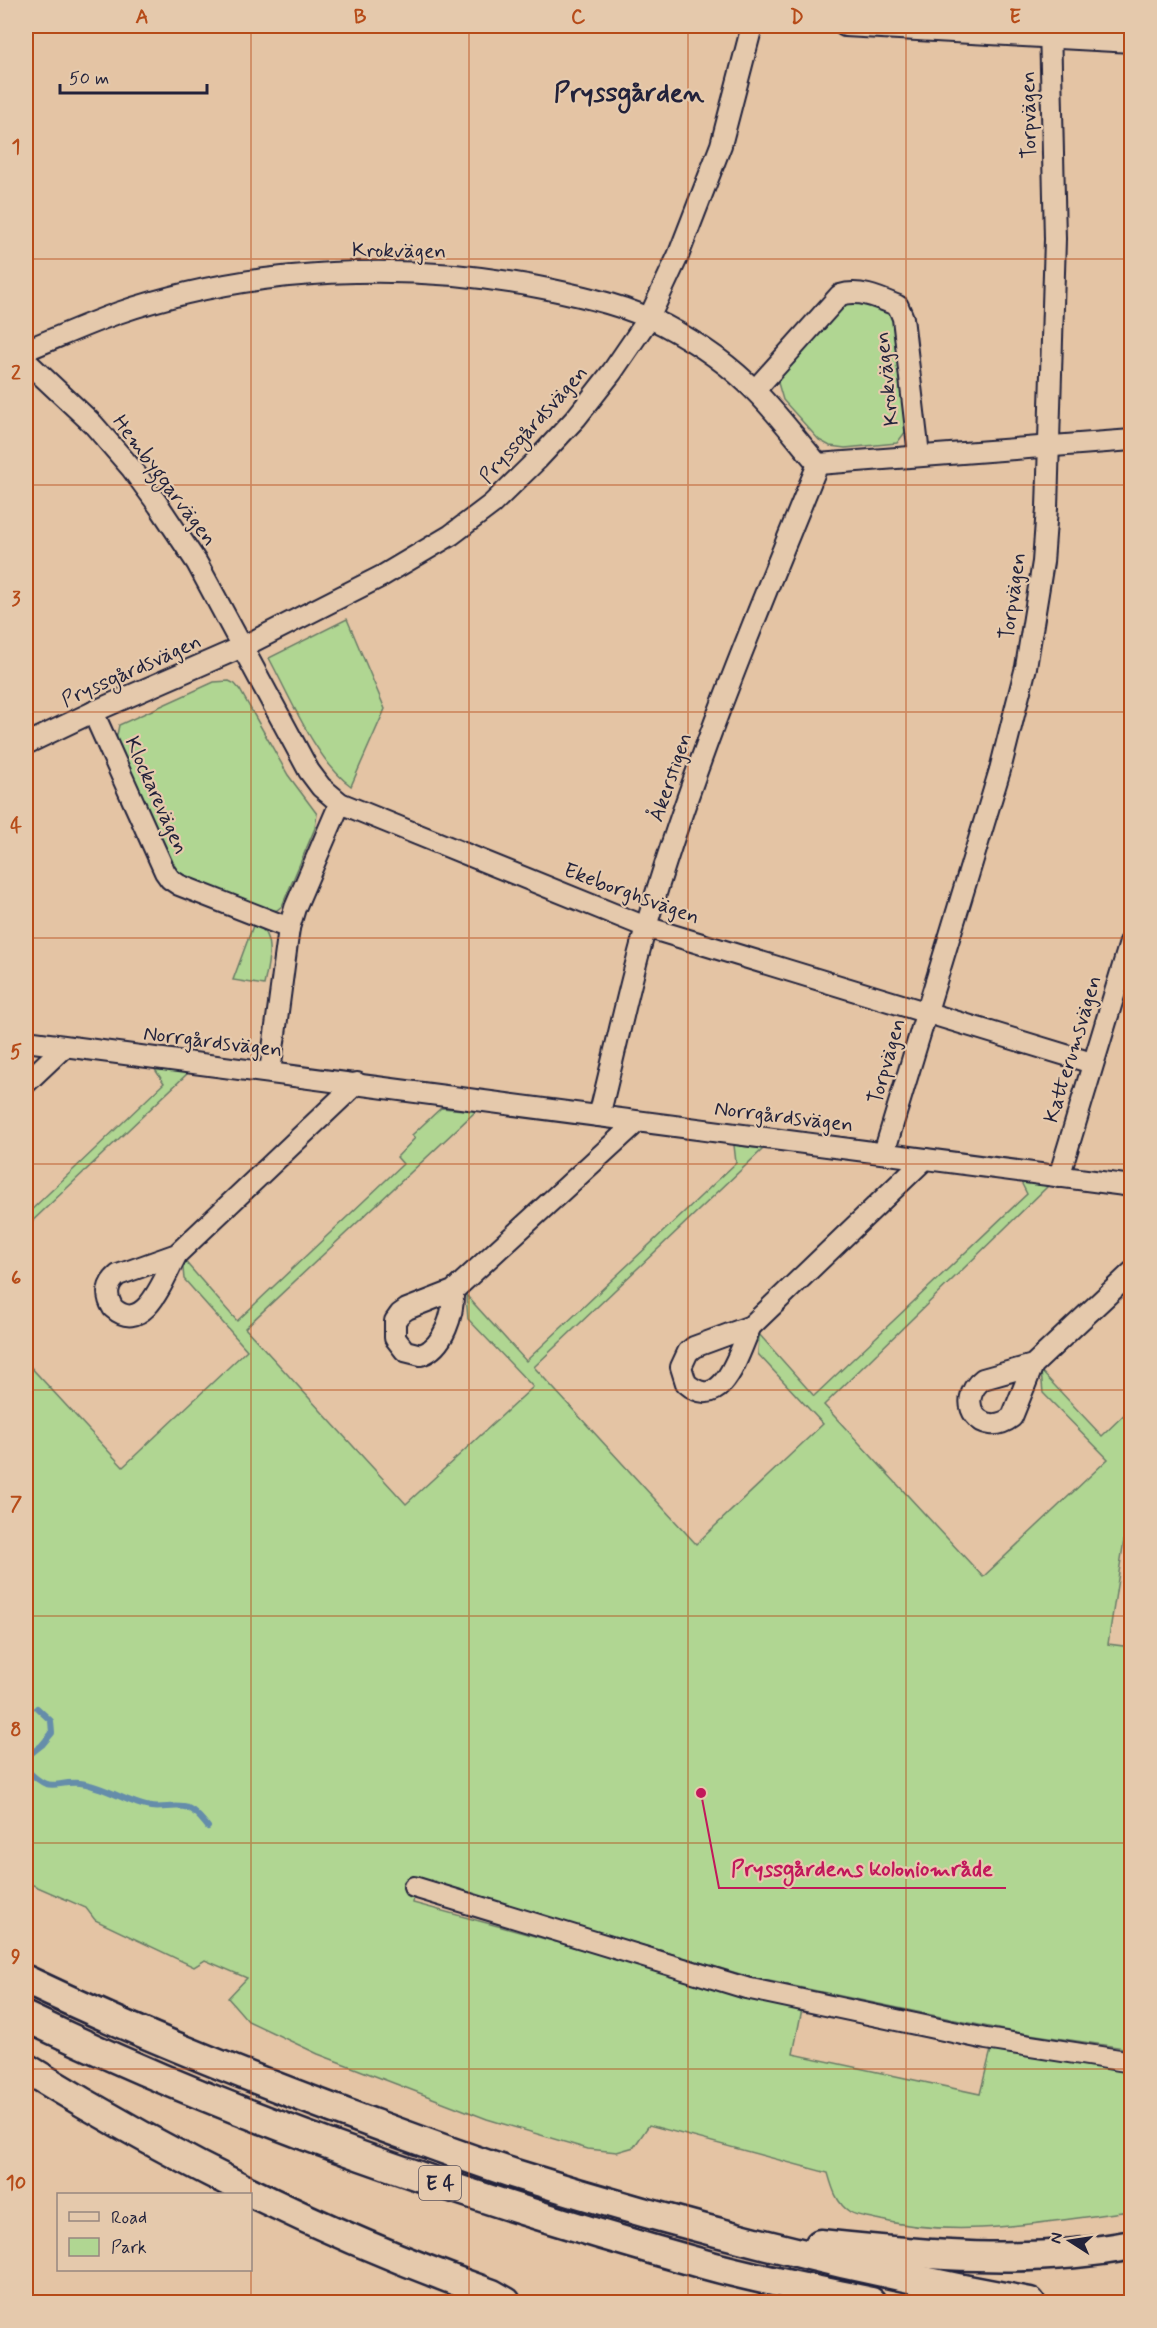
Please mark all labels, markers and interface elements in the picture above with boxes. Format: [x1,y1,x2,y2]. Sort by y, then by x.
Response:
text: A [135,4,149,31]
text: B [354,4,367,31]
text: C [571,4,586,31]
text: D [790,4,804,31]
text: E [1009,4,1021,31]
scale bar [60,57,207,95]
text: 50 m [69,67,109,91]
street label: Torpvägen [1014,71,1044,159]
district label: Pryssgården [554,76,705,114]
text: 1 [12,134,20,161]
street label: Krokvägen [352,236,446,266]
street label: Krokvägen [868,330,906,427]
street label: Pryssgårdsvägen [473,359,595,491]
text: 2 [11,360,21,387]
street label: Hembyggarvägen [104,409,223,553]
street label: Torpvägen [993,551,1033,642]
text: 3 [11,586,21,613]
street label: Pryssgårdsvägen [57,628,206,715]
street label: Åkerstigen [643,729,699,826]
street label: Klockarevägen [118,732,195,859]
text: 4 [10,813,22,840]
street label: Ekeborghsvägen [560,856,704,932]
street label: Katterumsvägen [1037,972,1109,1126]
street label: Torpvägen [861,1015,913,1107]
street label: Norrgårdsvägen [142,1020,284,1064]
text: 5 [10,1039,22,1066]
street label: Norrgårdsvägen [713,1095,855,1139]
text: 6 [11,1265,21,1292]
text: 7 [10,1491,22,1518]
text: 8 [10,1717,22,1744]
callout: Pryssgårdens koloniområde [719,1848,1006,1888]
text: Pryssgårdens koloniområde [731,1856,993,1887]
text: 9 [11,1944,21,1971]
road number: E 4 [419,2166,461,2200]
text: 10 [6,2170,26,2197]
legend [57,2193,252,2271]
text: Road [111,2206,147,2230]
north arrow [1040,2211,1100,2271]
text: N [1045,2231,1068,2246]
text: Park [111,2236,147,2260]

